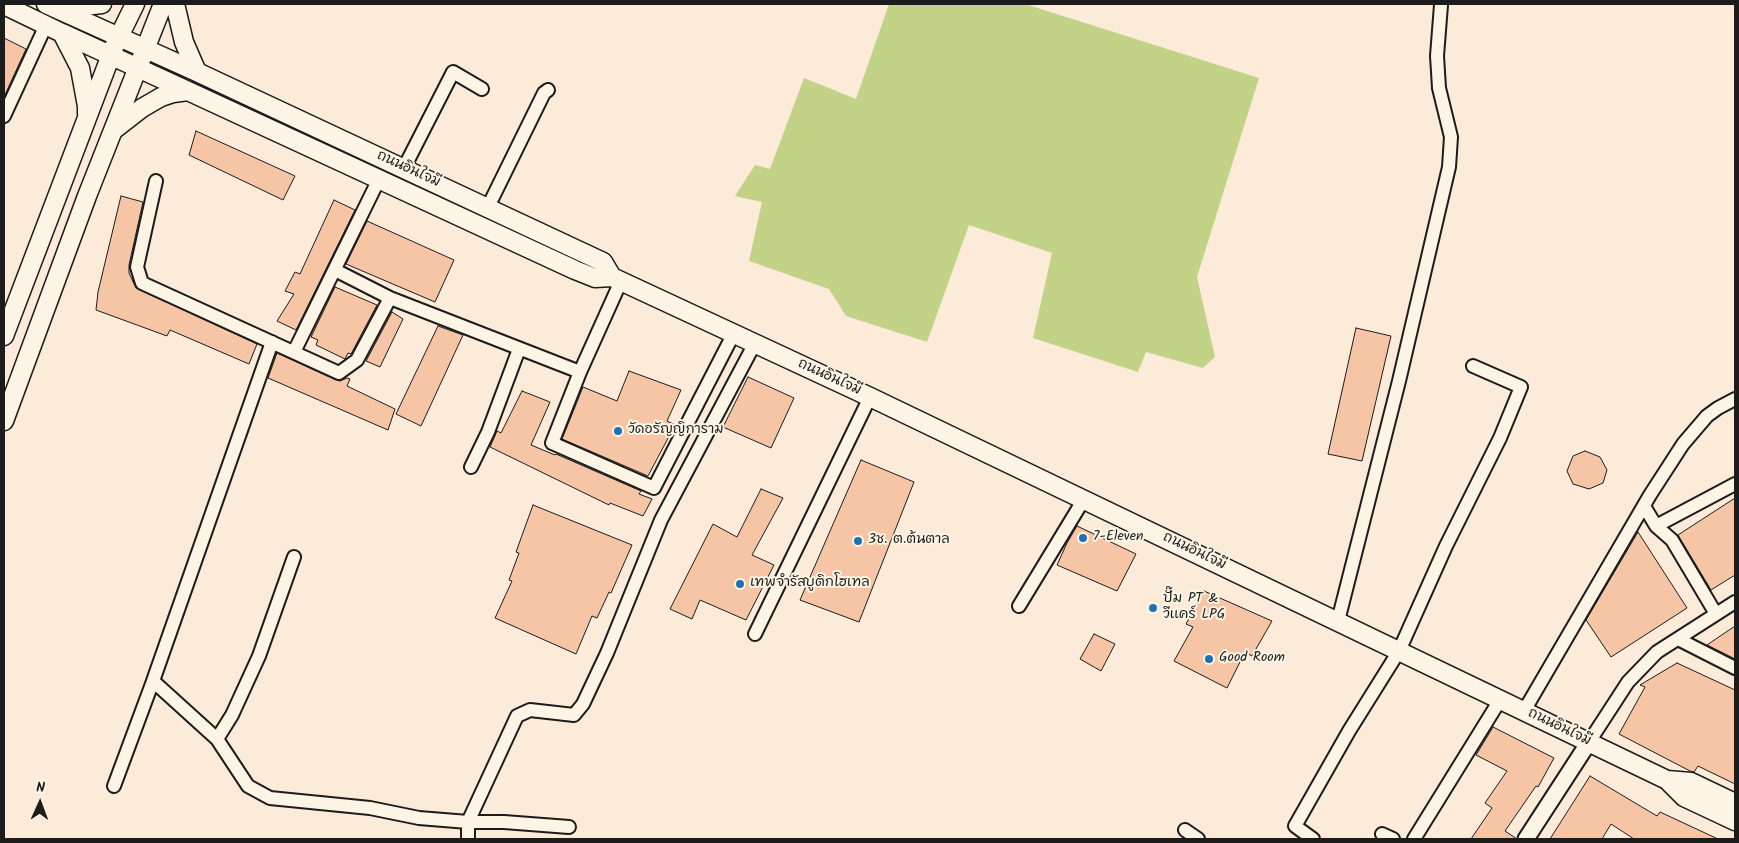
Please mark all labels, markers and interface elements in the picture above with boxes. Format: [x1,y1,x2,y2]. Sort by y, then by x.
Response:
street label: ถนนอินใจมี [374,148,442,192]
street label: ถนนอินใจมี [795,356,863,400]
place label: วัดอรัญญิการาม [628,423,724,439]
marker: วัดอรัญญิการาม [612,425,624,437]
place label: 7-Eleven [1093,530,1143,546]
street label: ถนนอินใจมี [1160,530,1228,574]
marker: 7-Eleven [1077,532,1089,544]
place label: 3ช. ต.ต้นตาล [868,533,950,549]
marker: 3ช. ต.ต้นตาล [852,535,864,547]
place label: เทพจำรัสบูติกโฮเทล [750,576,870,592]
marker: เทพจำรัสบูติกโฮเทล [734,578,746,590]
place label: ปั๊ม PT & วีแคร์ LPG [1163,592,1225,624]
marker: ปั๊ม PT & วีแคร์ LPG [1147,602,1159,614]
place label: Good Room [1219,651,1285,667]
marker: Good Room [1203,653,1215,665]
street label: ถนนอินใจมี [1525,706,1593,750]
text: N [36,777,45,799]
north arrow [15,778,65,828]

